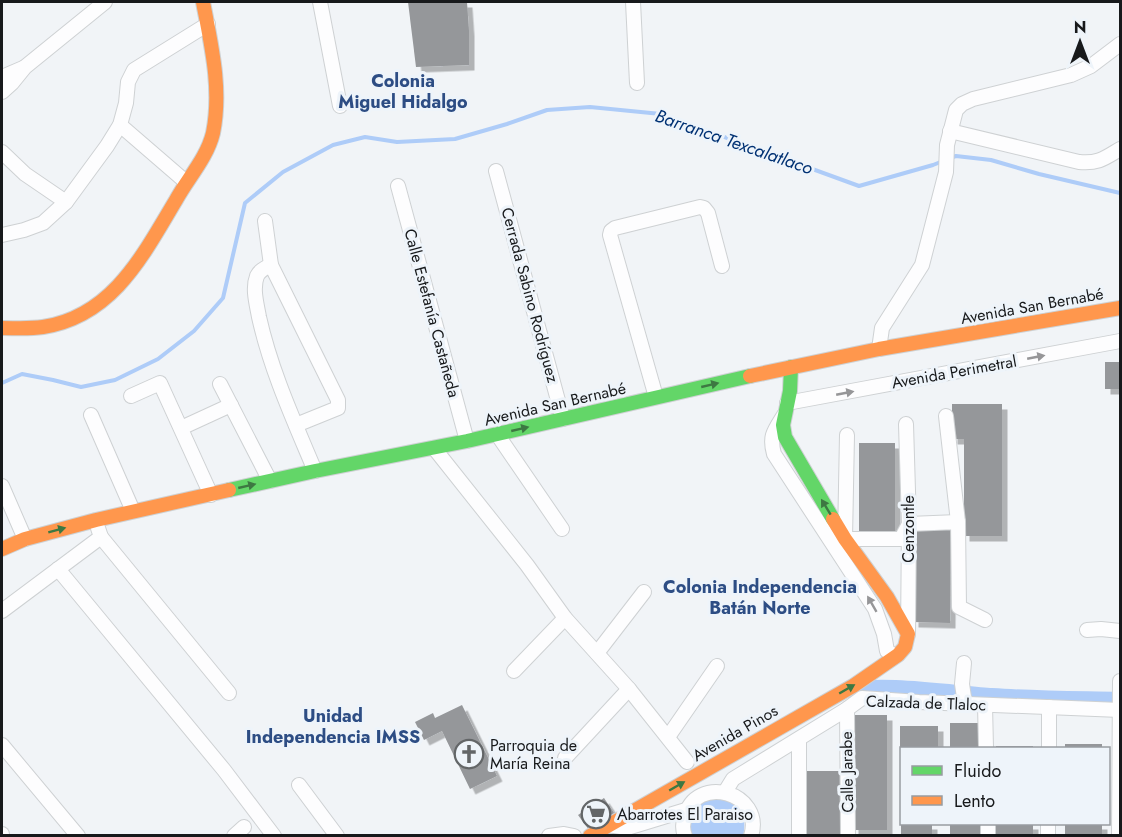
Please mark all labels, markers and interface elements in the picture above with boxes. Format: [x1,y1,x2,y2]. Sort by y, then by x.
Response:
north arrow [1050,12,1110,72]
text: N [1074,16,1086,39]
district label: Colonia Miguel Hidalgo [338,68,468,115]
water label: Barranca Texcalatlaco [652,103,817,181]
street label: Cerrada Sabino Rodríguez [496,205,565,386]
street label: Calle Estefanía Castañeda [398,226,466,400]
street label: Avenida San Bernabé [959,282,1105,330]
street label: Avenida Perimetral [890,350,1018,394]
one-way arrow [1027,352,1046,361]
street label: Avenida San Bernabé [482,377,628,431]
one-way arrow [700,380,719,390]
one-way arrow [835,388,854,397]
one-way arrow [510,424,529,434]
one-way arrow [237,481,256,491]
street label: Cenzontle [897,495,920,563]
one-way arrow [821,499,832,515]
one-way arrow [48,525,66,535]
district label: Colonia Independencia Batán Norte [663,574,857,621]
one-way arrow [866,596,877,612]
one-way arrow [839,684,856,694]
street label: Calzada de Tlaloc [866,689,986,717]
street label: Avenida Pinos [688,699,782,767]
district label: Unidad Independencia IMSS [246,703,420,750]
street label: Calle Jarabe [835,731,859,813]
place label: Parroquia de María Reina [490,734,577,775]
church icon: Parroquia de María Reina [453,738,485,770]
legend [900,747,1110,825]
text: Fluido [954,758,1002,784]
one-way arrow [669,780,685,791]
text: Lento [954,788,995,814]
supermarket icon: Abarrotes El Paraiso [580,798,612,830]
place label: Abarrotes El Paraiso [617,803,753,826]

